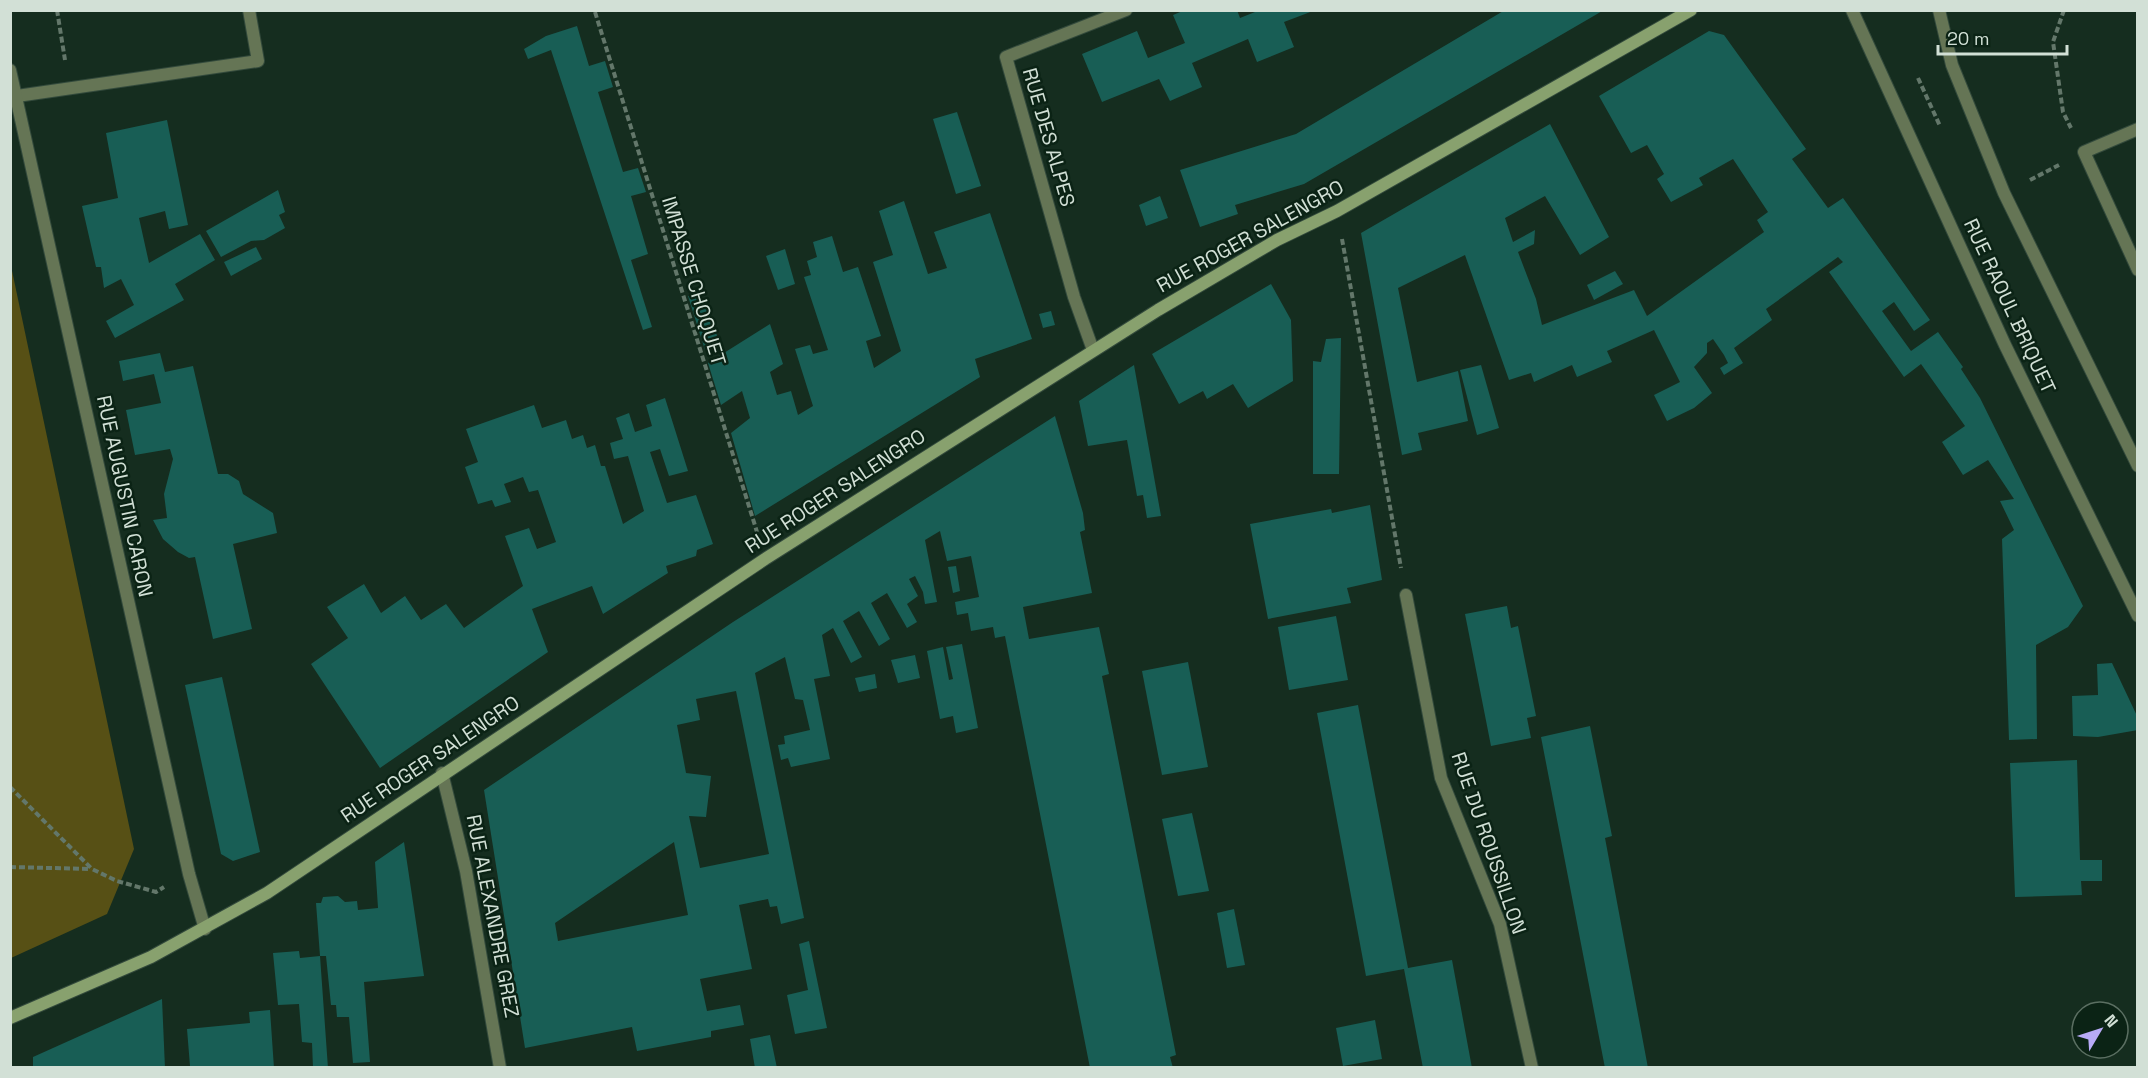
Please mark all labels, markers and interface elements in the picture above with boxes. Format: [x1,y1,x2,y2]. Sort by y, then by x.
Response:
scale bar [1938,18,2067,56]
text: 20 m [1947,27,1990,50]
street label: RUE DES ALPES [1017,65,1081,209]
street label: RUE ROGER SALENGRO [1152,174,1348,298]
street label: IMPASSE CHOQUET [656,193,732,369]
street label: RUE RAOUL BRIQUET [1958,214,2062,398]
street label: RUE AUGUSTIN CARON [91,393,159,599]
street label: RUE ROGER SALENGRO [740,423,930,559]
street label: RUE ROGER SALENGRO [336,690,524,828]
street label: RUE DU ROUSSILLON [1446,749,1532,937]
street label: RUE ALEXANDRE GREZ [461,812,525,1020]
north arrow [2070,1000,2130,1060]
text: N [2100,1010,2123,1032]

